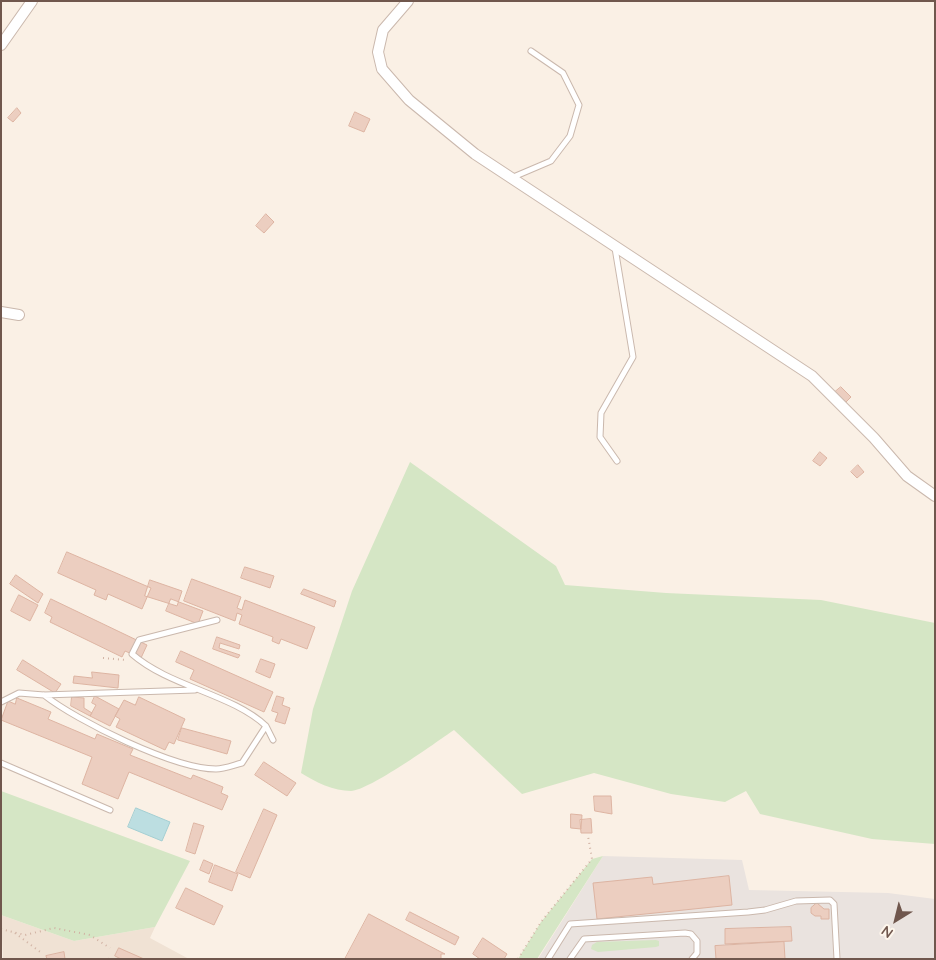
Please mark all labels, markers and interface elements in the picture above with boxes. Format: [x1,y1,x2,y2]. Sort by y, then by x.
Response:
north arrow [871,895,921,945]
text: N [878,922,897,942]

